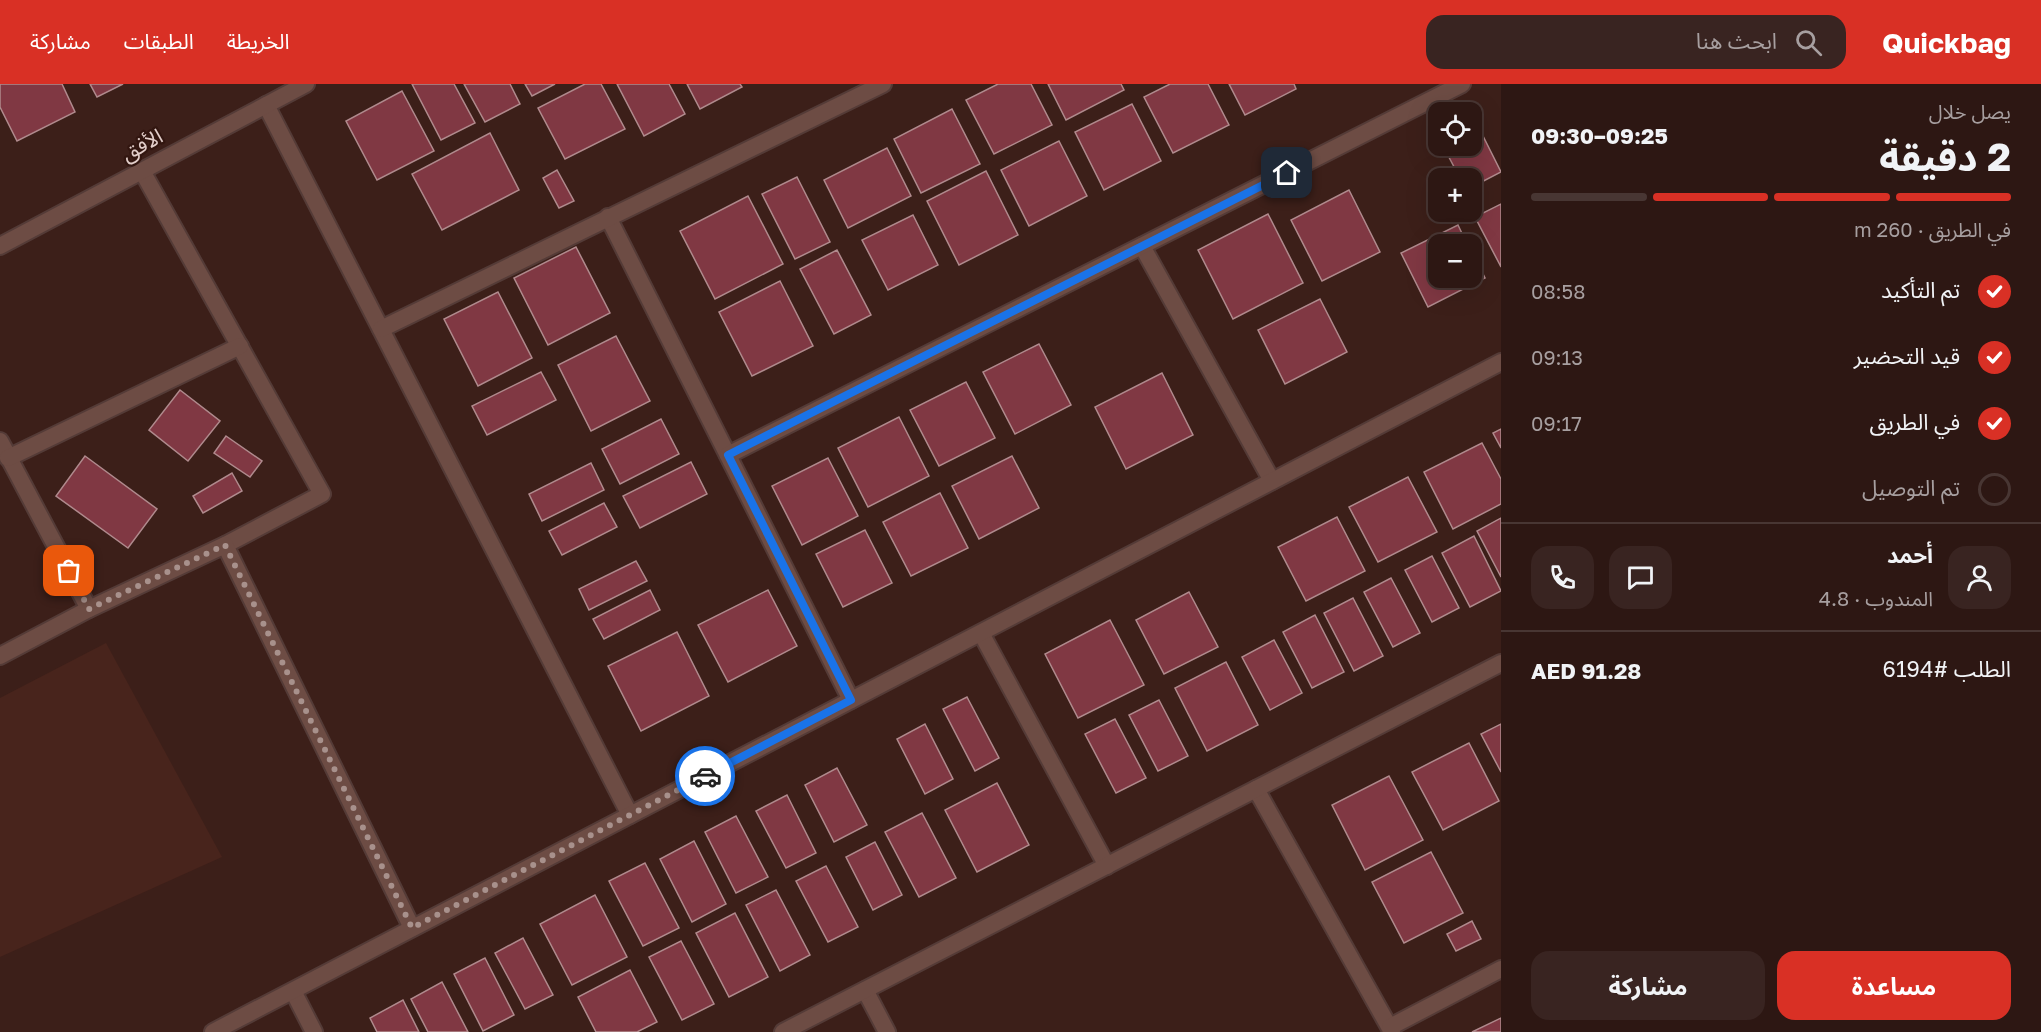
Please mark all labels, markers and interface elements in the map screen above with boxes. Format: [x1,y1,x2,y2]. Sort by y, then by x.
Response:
search box [1426,15,1846,69]
icon: search [1792,26,1825,59]
text: Quickbag [1882,26,2011,59]
text: ابحث هنا [1696,27,1777,54]
text: مشاركة [30,28,91,54]
text: الطبقات [124,28,194,54]
text: الخريطة [227,28,290,54]
text: يصل خلال [1929,99,2011,123]
map controls [1428,102,1482,288]
button: locate [1428,102,1482,156]
street label: الأفق [116,122,167,167]
text: 09:25–09:30 [1531,122,1668,149]
text: 2 دقيقة [1879,133,2011,180]
pin [1261,147,1312,198]
icon: home [1270,156,1303,189]
button: + [1428,168,1482,222]
text: في الطريق · 260 m [1854,217,2011,241]
button: − [1428,234,1482,288]
icon: check [1978,275,2011,308]
text: تم التأكيد [1881,276,1960,303]
text: 08:58 [1531,279,1585,303]
icon: check [1978,341,2011,374]
text: قيد التحضير [1854,342,1960,369]
text: 09:13 [1531,345,1583,369]
icon: check [1978,407,2011,440]
text: في الطريق [1869,408,1960,435]
text: 09:17 [1531,411,1582,435]
text: تم التوصيل [1862,474,1960,501]
text: أحمد [1887,541,1933,568]
pin [43,545,94,596]
button: phone [1531,546,1594,609]
button: chat [1609,546,1672,609]
button: person [1948,546,2011,609]
icon: bag [52,554,85,587]
text: المندوب · 4.8 [1819,586,1933,610]
text: الطلب #6194 [1883,655,2011,682]
text: AED 91.28 [1531,657,1641,684]
courier [675,746,735,806]
icon: car [689,760,722,793]
button: مشاركة [1531,951,1765,1020]
button: مساعدة [1777,951,2011,1020]

